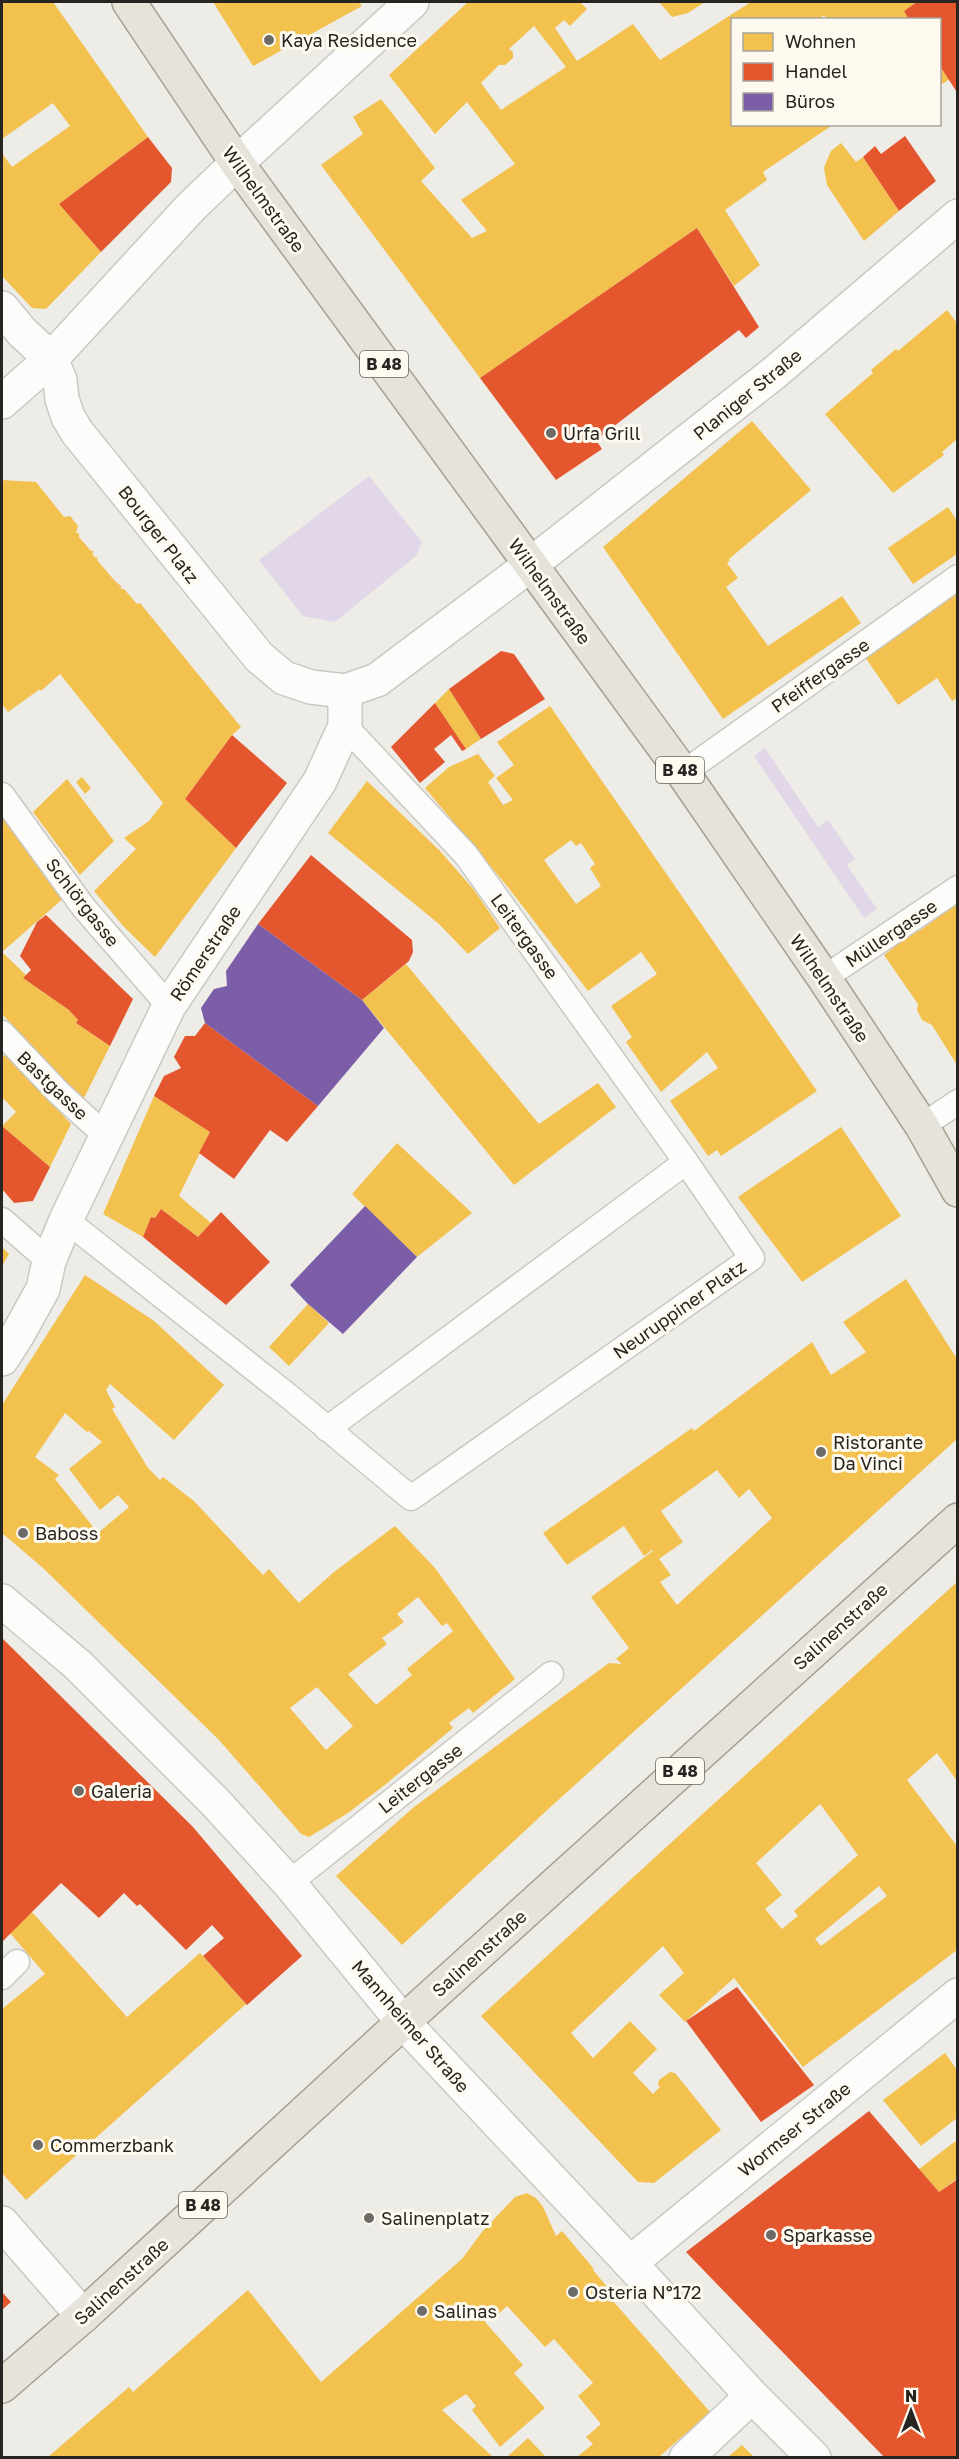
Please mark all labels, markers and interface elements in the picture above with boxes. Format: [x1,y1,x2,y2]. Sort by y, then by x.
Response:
legend [731,18,941,126]
place label: Kaya Residence [281,29,417,51]
text: Wohnen [785,30,856,52]
marker: Kaya Residence [262,33,276,47]
text: Handel [785,60,847,82]
text: Büros [785,90,835,112]
street label: Wilhelmstraße [218,142,310,256]
street label: Planiger Straße [688,344,806,444]
road number: B 48 [360,351,408,377]
place label: Urfa Grill [563,422,641,444]
marker: Urfa Grill [544,426,558,440]
street label: Bourger Platz [114,481,204,587]
street label: Wilhelmstraße [504,534,596,648]
street label: Pfeiffergasse [767,633,873,717]
road number: B 48 [656,757,704,783]
street label: Schlörgasse [42,853,124,951]
street label: Leitergasse [487,889,563,983]
street label: Müllergasse [841,894,941,972]
street label: Römerstraße [165,901,245,1005]
street label: Wilhelmstraße [786,930,874,1046]
street label: Bastgasse [13,1046,93,1124]
street label: Neuruppiner Platz [608,1255,750,1363]
place label: Ristorante Da Vinci [833,1431,923,1474]
marker: Ristorante Da Vinci [814,1445,828,1459]
place label: Baboss [35,1522,98,1544]
marker: Baboss [16,1526,30,1540]
street label: Salinenstraße [788,1578,892,1674]
street label: Leitergasse [374,1738,466,1818]
road number: B 48 [656,1758,704,1784]
place label: Galeria [91,1780,152,1802]
marker: Galeria [72,1784,86,1798]
street label: Salinenstraße [427,1905,531,2001]
street label: Mannheimer Straße [348,1955,474,2097]
street label: Wormser Straße [733,2077,855,2181]
place label: Commerzbank [50,2134,174,2156]
marker: Commerzbank [31,2138,45,2152]
road number: B 48 [179,2192,227,2218]
place label: Salinenplatz [381,2207,489,2229]
marker: Salinenplatz [362,2211,376,2225]
place label: Sparkasse [783,2224,872,2246]
marker: Sparkasse [764,2228,778,2242]
street label: Salinenstraße [69,2233,173,2329]
place label: Osteria N°172 [585,2281,701,2303]
marker: Osteria N°172 [566,2285,580,2299]
place label: Salinas [434,2300,497,2322]
marker: Salinas [415,2304,429,2318]
north arrow [881,2381,941,2441]
text: N [905,2386,917,2406]

